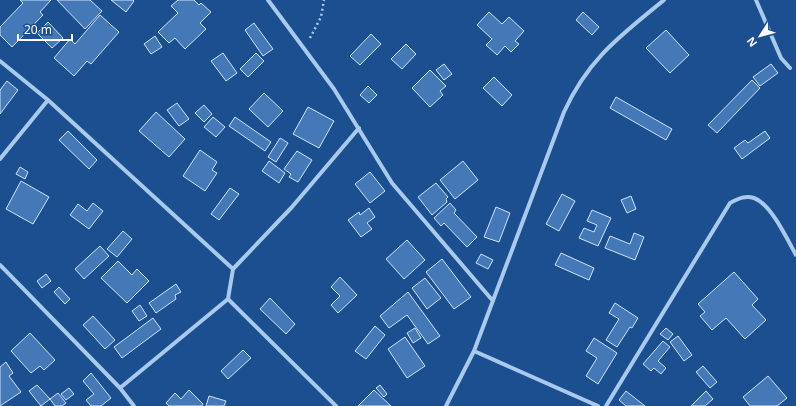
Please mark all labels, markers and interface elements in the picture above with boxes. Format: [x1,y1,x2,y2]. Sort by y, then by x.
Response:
scale bar [18,16,72,42]
north arrow [740,16,780,56]
text: 20 m [24,21,52,38]
text: N [743,34,760,50]

